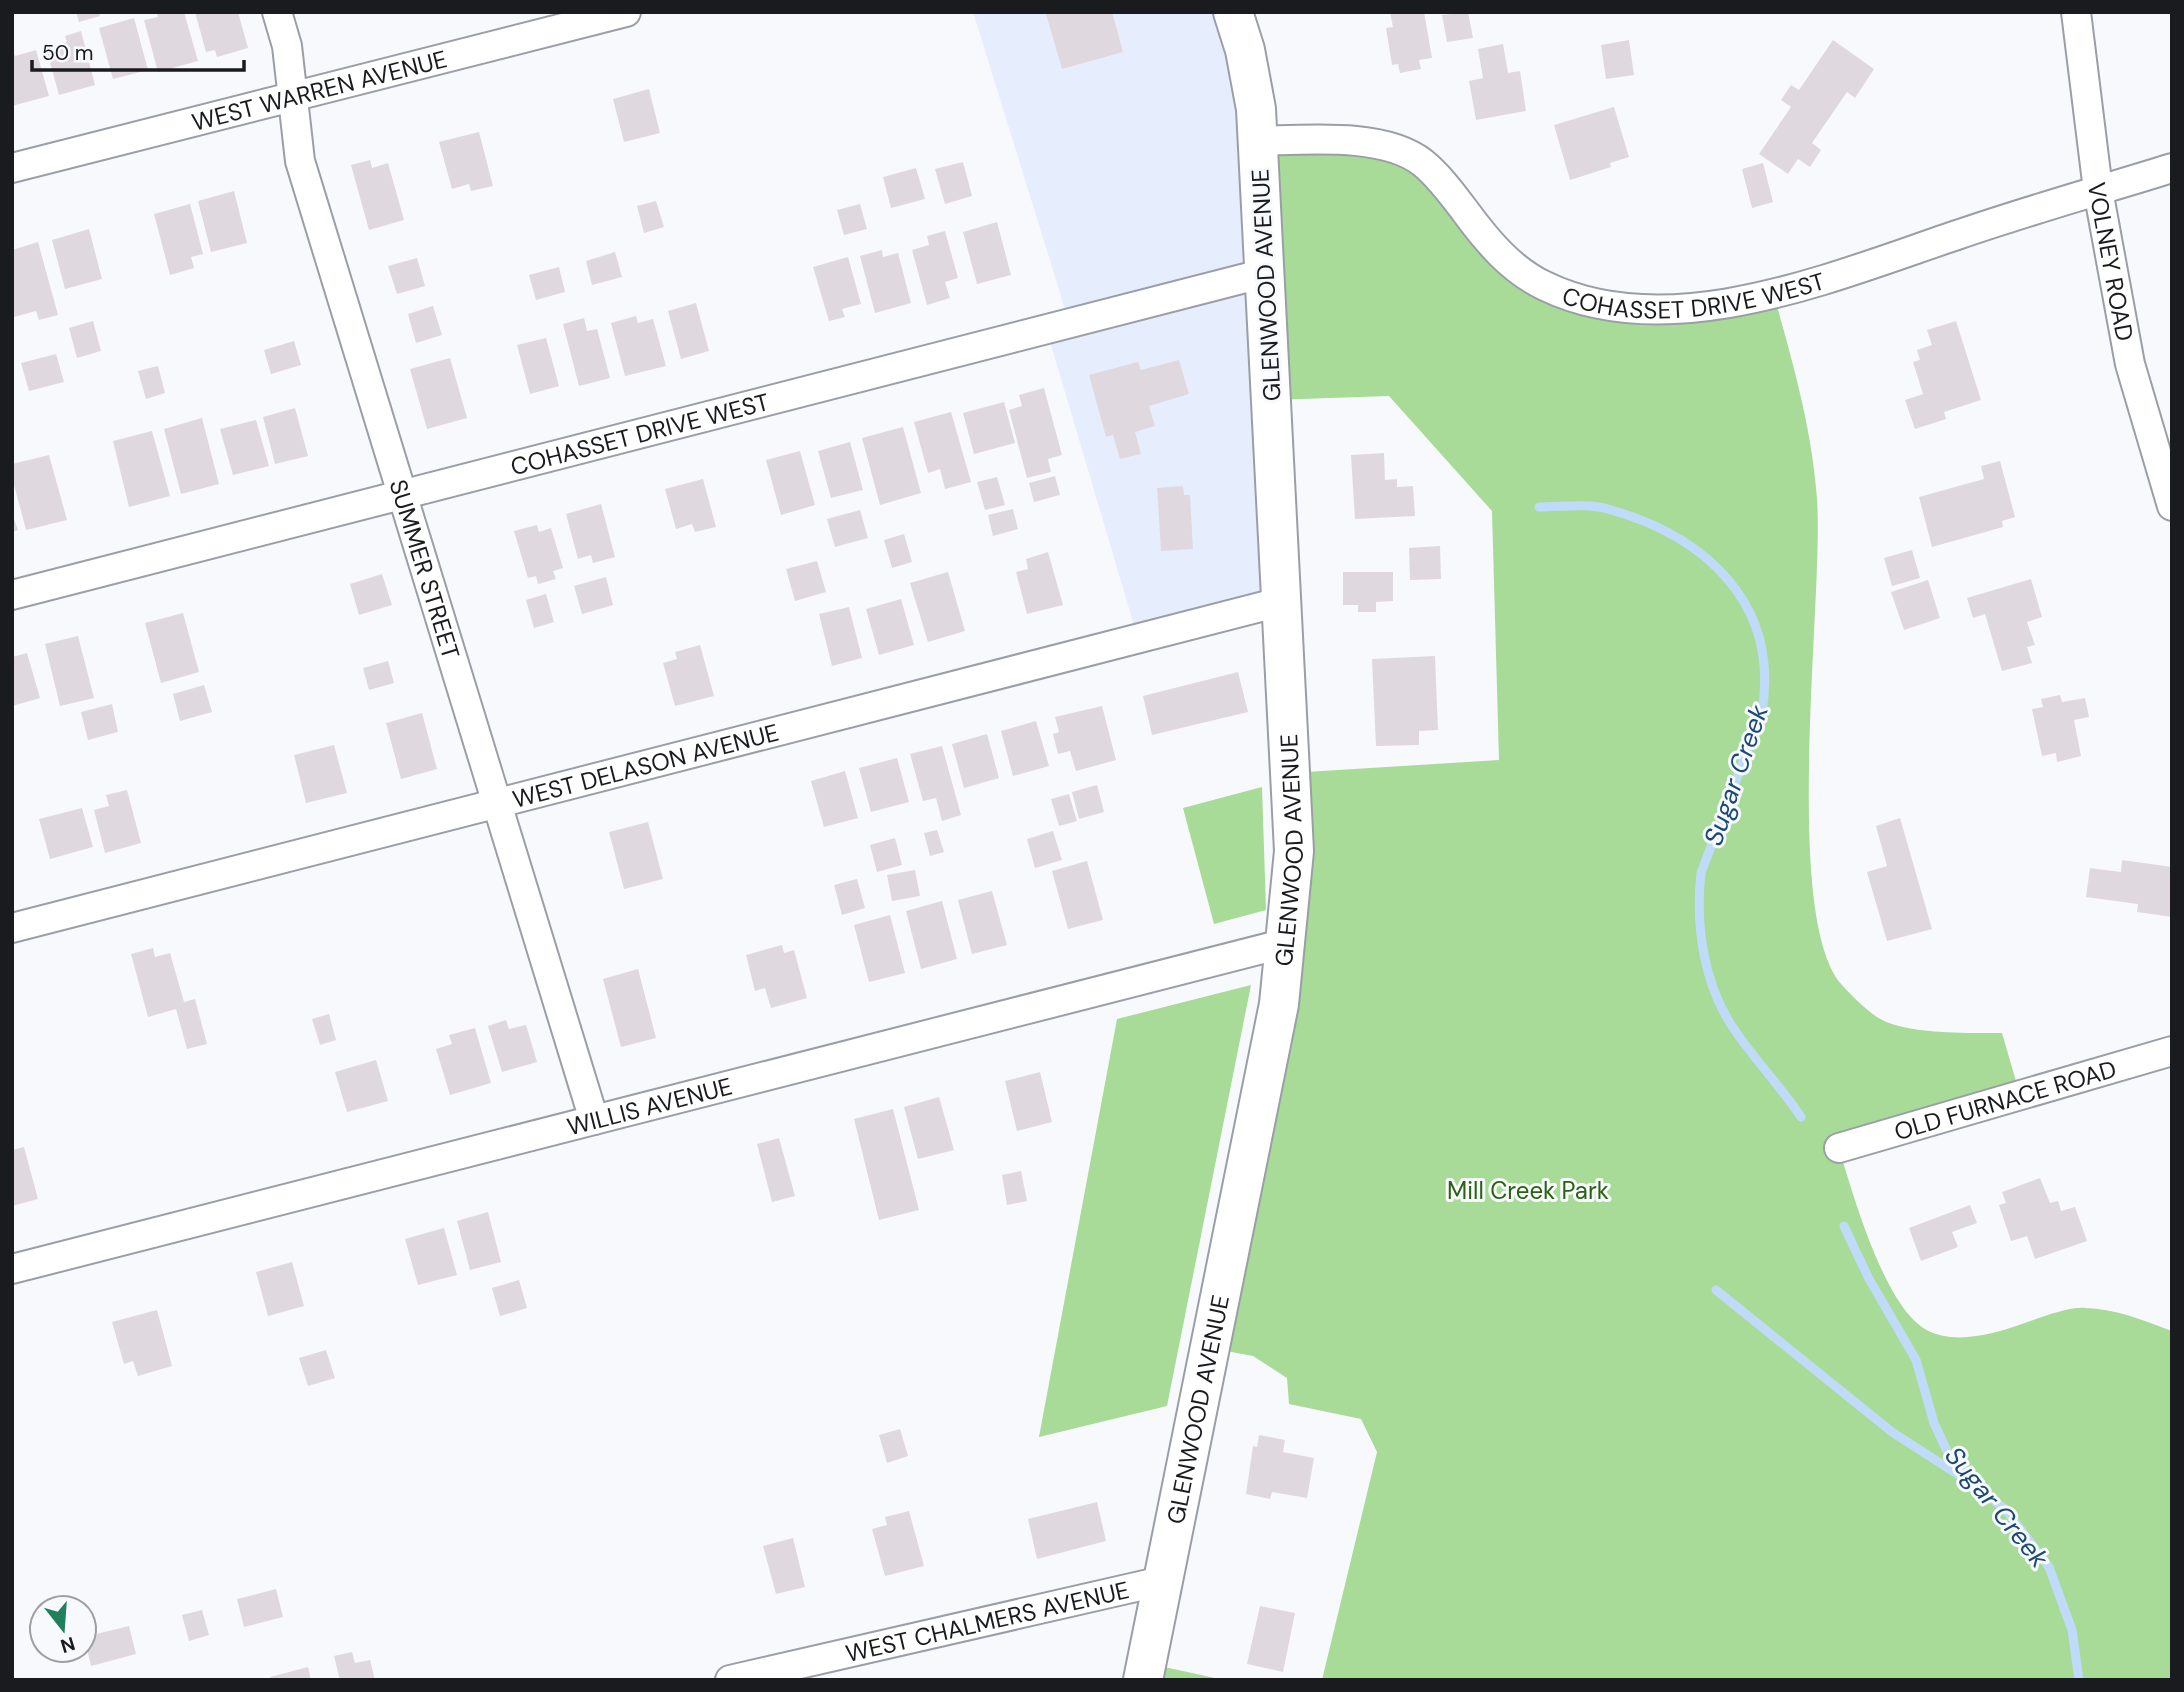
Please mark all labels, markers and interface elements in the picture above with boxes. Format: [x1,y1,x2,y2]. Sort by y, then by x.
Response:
scale bar [32,28,243,72]
text: 50 m [42,39,93,67]
street label: WEST WARREN AVENUE [189,43,450,137]
street label: GLENWOOD AVENUE [1244,168,1288,402]
street label: VOLNEY ROAD [2082,180,2141,344]
street label: COHASSET DRIVE WEST [1558,265,1828,325]
street label: COHASSET DRIVE WEST [507,386,772,482]
street label: SUMMER STREET [383,476,467,663]
water label: Sugar Creek [1696,699,1776,850]
street label: WEST DELASON AVENUE [509,716,782,814]
street label: GLENWOOD AVENUE [1267,733,1310,968]
street label: OLD FURNACE ROAD [1890,1053,2120,1147]
street label: WILLIS AVENUE [564,1070,735,1142]
park label: Mill Creek Park [1447,1175,1609,1206]
street label: GLENWOOD AVENUE [1159,1292,1236,1527]
water label: Sugar Creek [1938,1439,2057,1575]
street label: WEST CHALMERS AVENUE [843,1574,1132,1669]
north arrow [28,1594,98,1664]
text: N [58,1631,78,1659]

